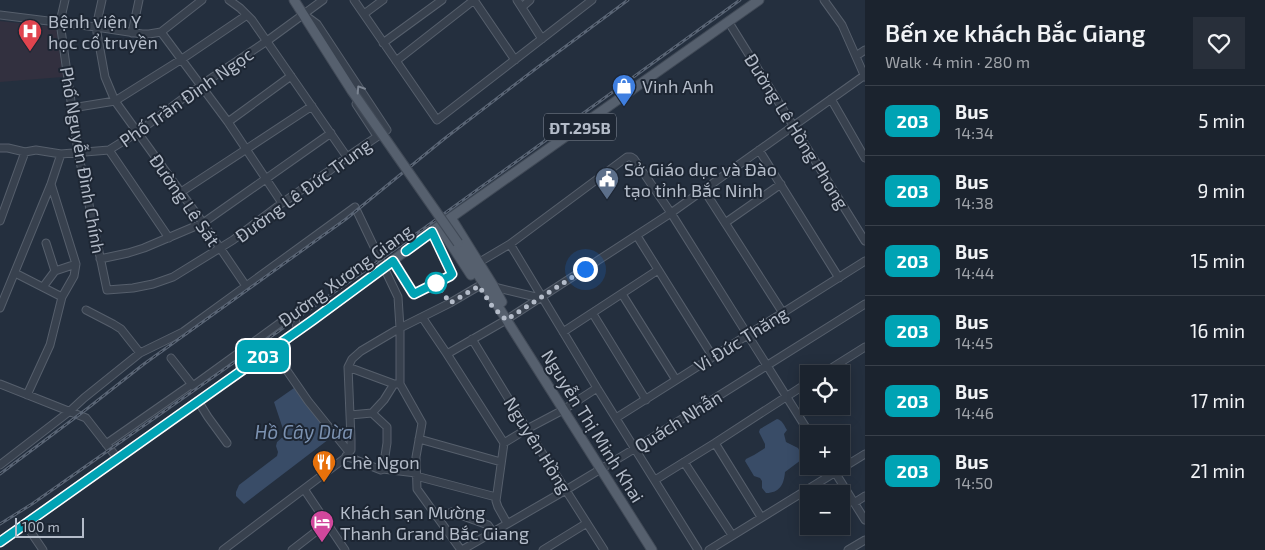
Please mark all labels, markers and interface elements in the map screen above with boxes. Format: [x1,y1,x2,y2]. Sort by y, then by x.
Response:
place label: Bệnh viện Y học cổ truyền [48,10,158,53]
button: heart [1193,17,1245,69]
hospital icon: Bệnh viện Y học cổ truyền [17,18,43,52]
text: Bến xe khách Bắc Giang [885,18,1145,47]
street label: Phố Trần Đình Ngọc [115,42,257,151]
street label: Đường Lê Hồng Phong [740,49,854,213]
text: Walk · 4 min · 280 m [885,52,1030,71]
street label: Phố Nguyễn Đình Chính [56,65,110,255]
shop icon: Vinh Anh [611,73,637,107]
place label: Vinh Anh [642,75,714,97]
one-way arrow [357,85,366,95]
text: Bus [955,100,989,123]
text: 5 min [1198,109,1245,132]
text: 203 [896,110,929,132]
road number: ĐT.295B [544,114,616,140]
text: 14:34 [955,123,994,142]
street label: Đường Lê Đức Trung [231,133,375,247]
street label: Đường Lê Sát [145,150,225,250]
place label: Sở Giáo dục và Đào tạo tỉnh Bắc Ninh [624,158,777,201]
public building icon: Sở Giáo dục và Đào tạo tỉnh Bắc Ninh [594,166,620,200]
text: Bus [955,170,989,193]
text: 9 min [1197,179,1245,202]
text: 203 [896,180,929,202]
text: 14:38 [955,193,994,212]
street label: Đường Xương Giang [274,219,416,331]
text: Bus [955,240,989,263]
text: 15 min [1191,249,1245,272]
text: 203 [896,250,929,272]
your location [573,257,598,282]
text: 14:44 [955,263,995,282]
unlabelled marker [425,272,447,294]
street label: Vi Đức Thăng [690,302,792,376]
text: Bus [955,310,989,333]
text: 16 min [1190,319,1245,342]
text: 203 [896,320,929,342]
text: 14:45 [955,333,993,352]
line badge: 203 [234,340,292,372]
text: 203 [247,345,279,367]
street label: Nguyễn Thị Minh Khai [537,345,649,507]
map controls [800,365,850,535]
button: locate [800,365,850,415]
text: Bus [955,380,989,403]
street label: Quách Nhẫn [630,385,726,457]
text: 17 min [1191,389,1245,412]
text: 203 [896,390,929,412]
street label: Nguyên Hồng [500,393,576,497]
text: 14:46 [955,403,994,422]
water label: Hồ Cây Dừa [255,420,353,444]
button: + [800,425,850,475]
restaurant icon: Chè Ngon [311,449,337,483]
text: Bus [955,450,989,473]
place label: Chè Ngon [342,451,420,473]
text: 21 min [1190,459,1245,482]
text: 203 [896,460,929,482]
text: 14:50 [955,473,993,492]
button: − [800,485,850,535]
place label: Khách sạn Mường Thanh Grand Bắc Giang [340,501,529,544]
hotel icon: Khách sạn Mường Thanh Grand Bắc Giang [309,509,335,543]
scale bar [15,515,84,538]
text: 100 m [22,518,60,535]

